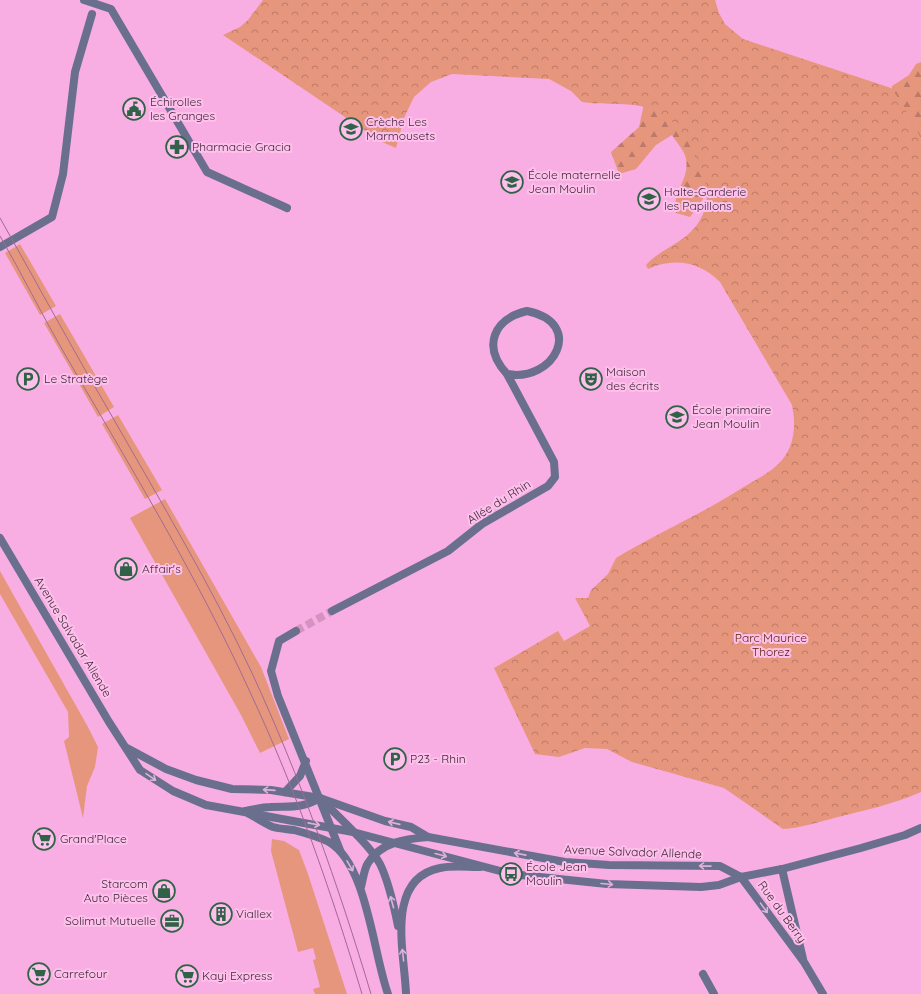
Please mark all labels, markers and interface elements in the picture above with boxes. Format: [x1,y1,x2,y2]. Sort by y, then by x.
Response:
place label: Échirolles les Granges [150,94,215,123]
public building icon: Échirolles les Granges [121,96,147,122]
place label: Crèche Les Marmousets [366,114,436,143]
school or university icon: Crèche Les Marmousets [338,116,364,142]
pharmacy icon: Pharmacie Gracia [164,134,190,160]
place label: Pharmacie Gracia [192,139,291,154]
place label: École maternelle Jean Moulin [528,167,621,196]
school or university icon: École maternelle Jean Moulin [499,169,525,195]
place label: Halte-Garderie les Papillons [664,184,746,213]
school or university icon: Halte-Garderie les Papillons [636,186,662,212]
place label: Maison des écrits [606,364,659,393]
parking icon: Le Stratège [15,366,41,392]
theatre icon: Maison des écrits [578,366,604,392]
place label: Le Stratège [44,371,108,386]
place label: École primaire Jean Moulin [692,402,772,431]
school or university icon: École primaire Jean Moulin [664,404,690,430]
street label: Allée du Rhin [464,476,533,527]
shop icon: Affair's [113,556,139,582]
place label: Affair's [142,561,181,576]
street label: Avenue Salvador Allende [32,574,115,700]
park label: Parc Maurice Thorez [735,630,807,659]
parking icon: P23 - Rhin [382,746,408,772]
place label: P23 - Rhin [410,751,466,766]
one-way arrow [145,773,156,781]
one-way arrow [263,786,276,793]
one-way arrow [388,819,401,827]
one-way arrow [307,820,320,828]
supermarket icon: Grand'Place [31,826,57,852]
place label: Grand'Place [60,831,127,846]
street label: Avenue Salvador Allende [564,842,702,861]
one-way arrow [513,849,526,857]
one-way arrow [434,852,447,859]
place label: École Jean Moulin [526,859,587,888]
one-way arrow [347,860,355,872]
bus stop icon: École Jean Moulin [498,861,524,887]
one-way arrow [699,862,712,870]
place label: Starcom Auto Pièces [84,876,148,905]
shop icon: Starcom Auto Pièces [151,878,177,904]
street label: Rue du Berry [755,878,810,946]
one-way arrow [600,880,613,888]
one-way arrow [388,896,396,909]
building icon: Viallex [208,901,234,927]
one-way arrow [760,902,769,913]
place label: Viallex [236,906,272,921]
office icon: Solimut Mutuelle [159,908,185,934]
place label: Solimut Mutuelle [65,913,156,928]
one-way arrow [399,949,407,962]
supermarket icon: Carrefour [26,961,52,987]
supermarket icon: Kayi Express [174,963,200,989]
place label: Carrefour [54,966,108,981]
place label: Kayi Express [202,968,273,983]

